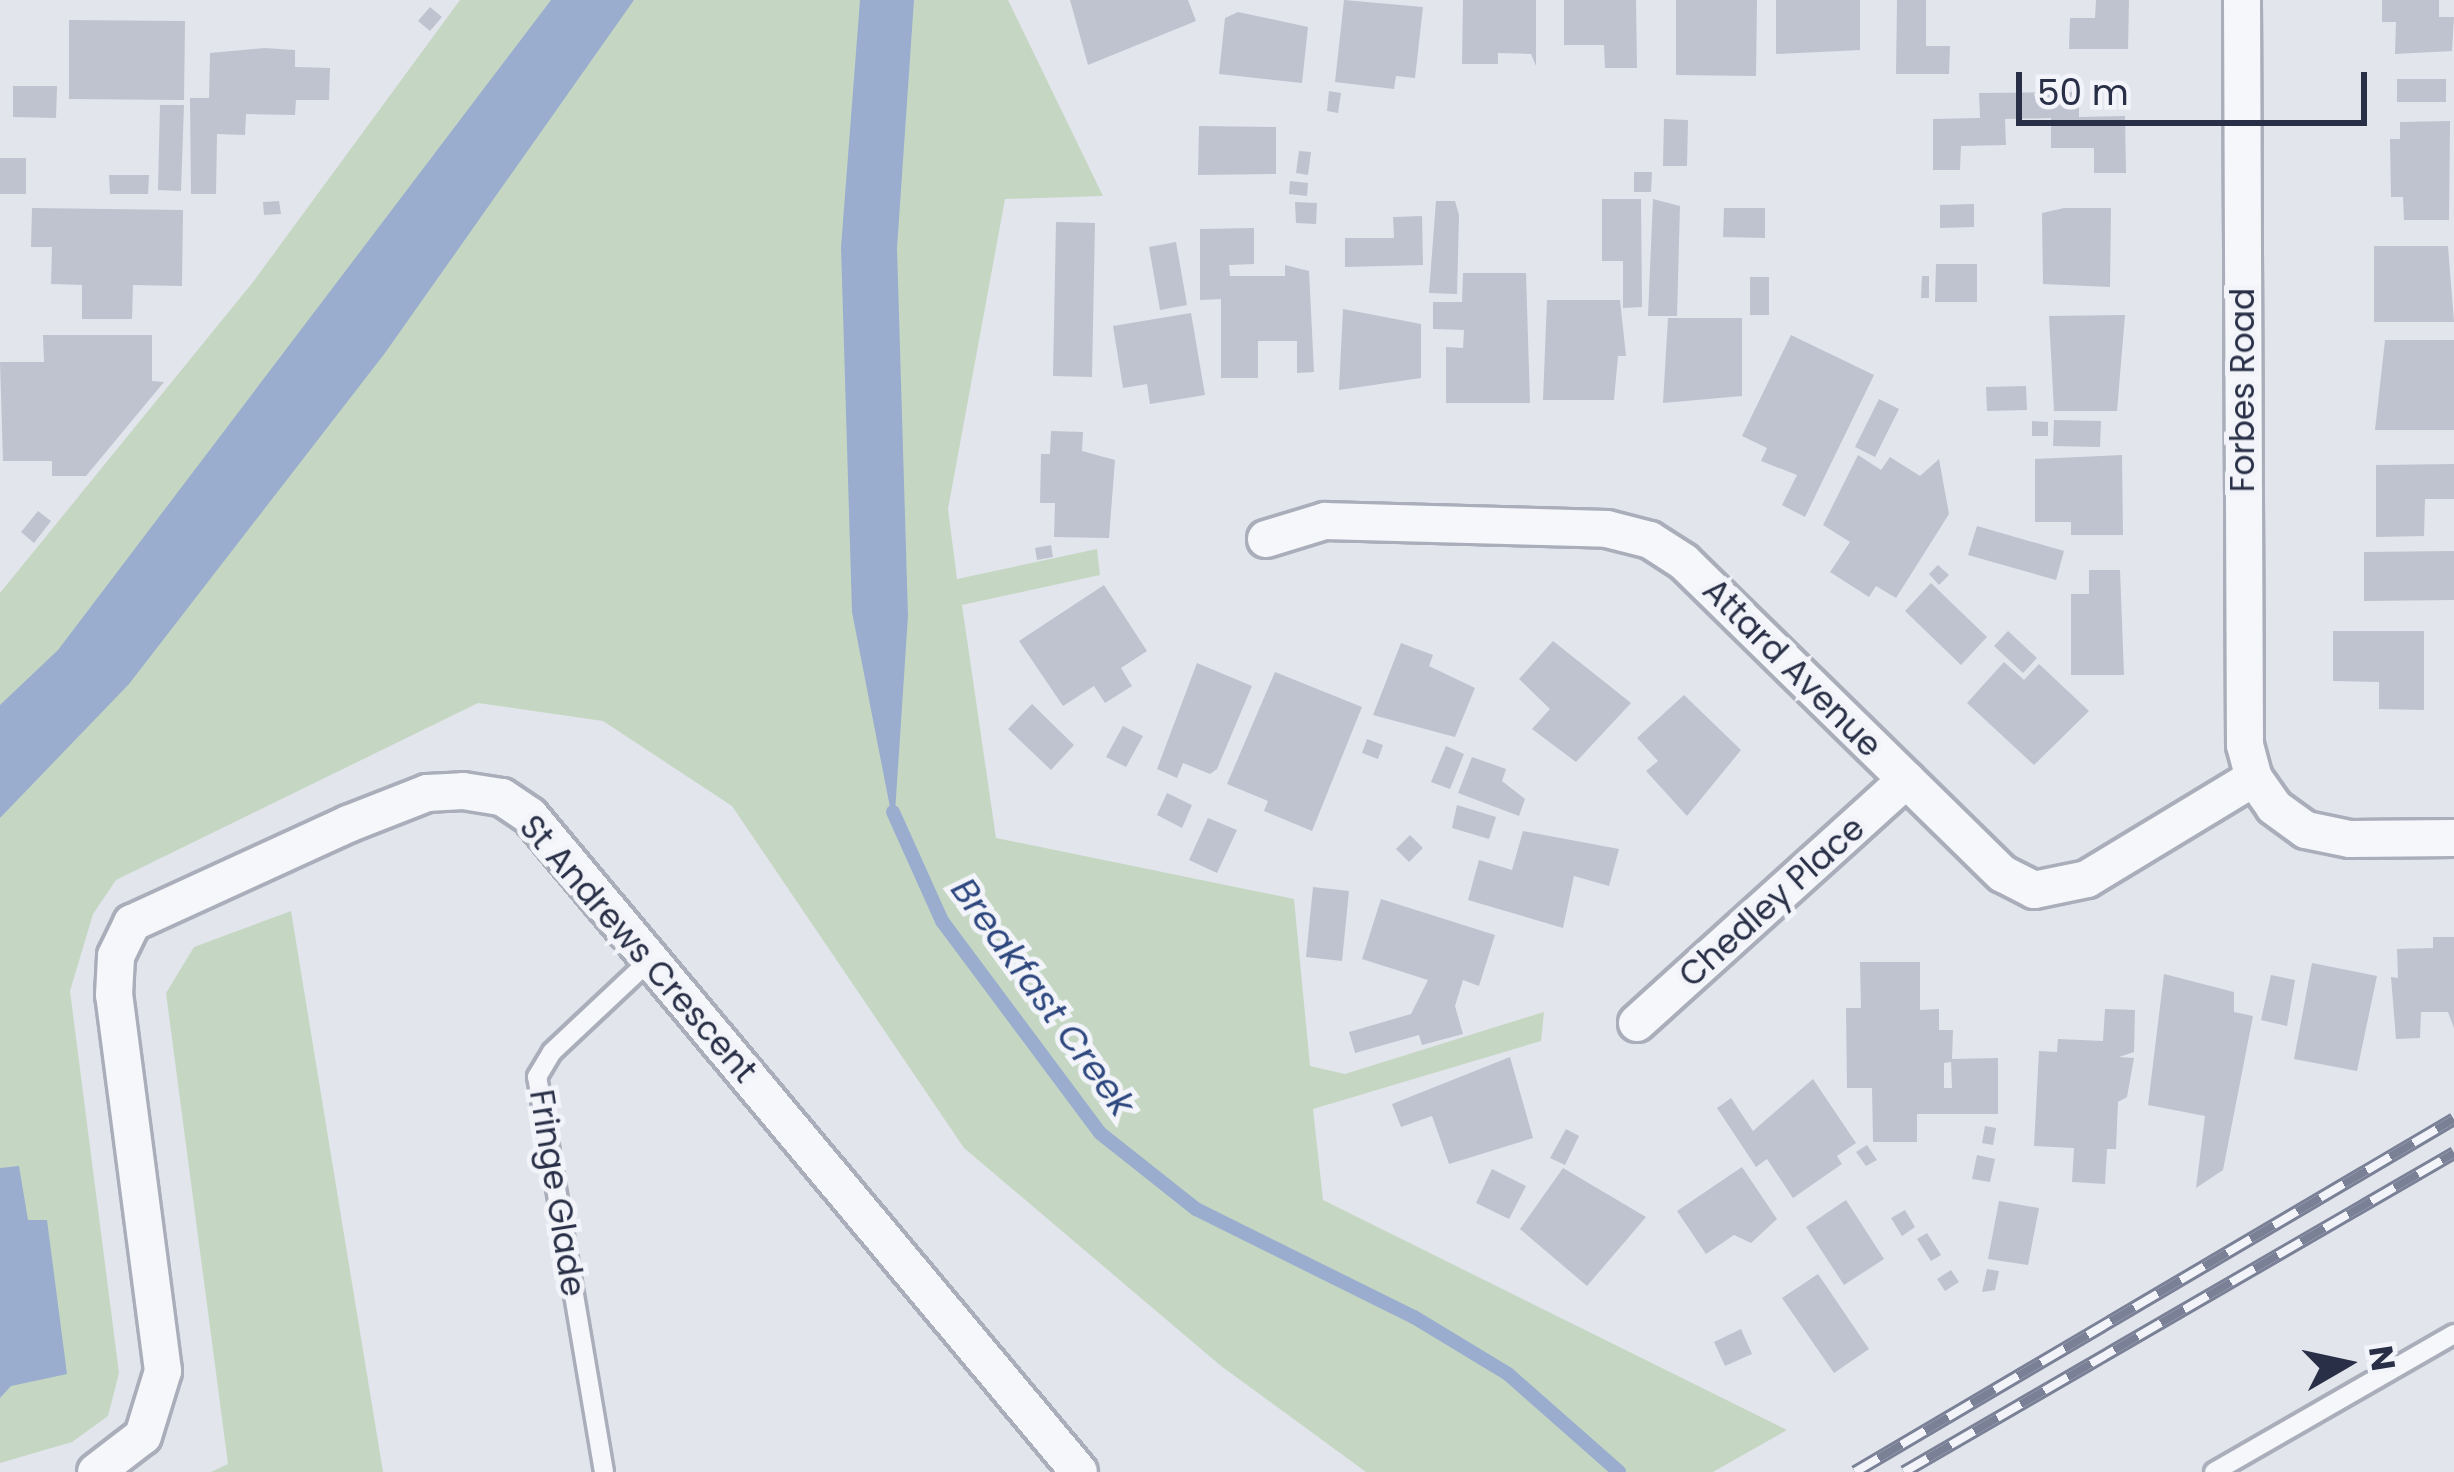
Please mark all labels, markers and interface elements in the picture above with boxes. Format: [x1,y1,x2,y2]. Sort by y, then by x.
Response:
scale bar [2022,48,2373,122]
text: 50 m [2037,67,2129,118]
street label: Forbes Road [2223,288,2263,492]
street label: Attard Avenue [1695,571,1889,765]
street label: St Andrews Crescent [511,807,765,1091]
street label: Chedley Place [1671,809,1873,995]
water label: Breakfast Creek [942,869,1144,1125]
street label: Fringe Glade [521,1087,593,1299]
north arrow [2286,1304,2406,1424]
text: N [2357,1342,2407,1374]

